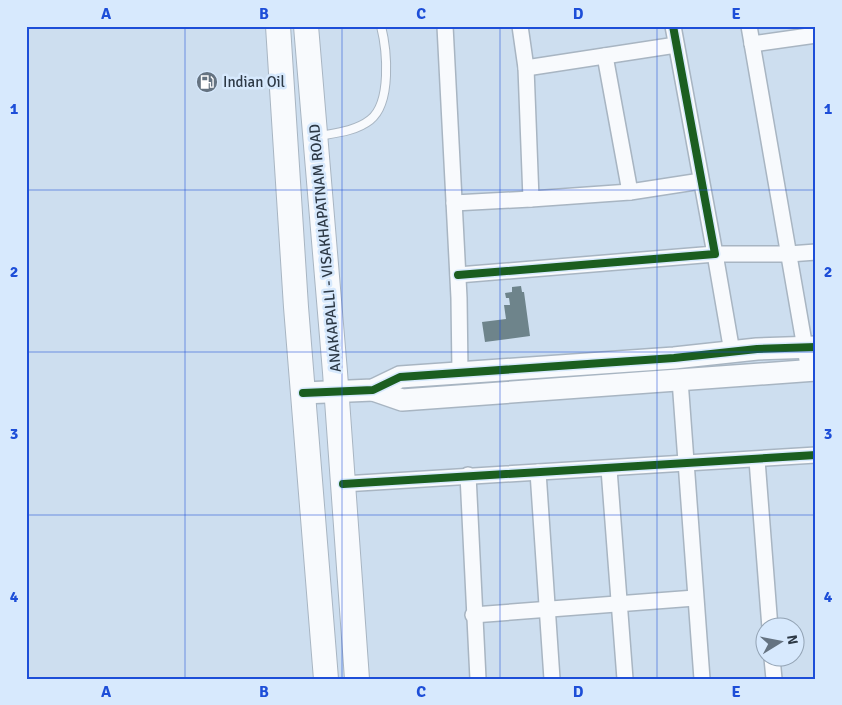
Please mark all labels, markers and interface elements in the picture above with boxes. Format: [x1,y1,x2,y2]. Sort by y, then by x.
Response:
text: A [101,4,112,24]
text: B [259,4,269,24]
text: C [416,4,426,24]
text: D [573,4,584,24]
text: E [731,4,741,24]
fuel station icon: Indian Oil [195,70,219,94]
place label: Indian Oil [223,73,285,91]
text: 1 [10,99,19,119]
text: 1 [824,99,833,119]
street label: ANAKAPALLI - VISAKHAPATNAM ROAD [305,123,345,373]
text: 2 [10,262,18,282]
text: 2 [824,262,832,282]
text: 3 [10,424,18,444]
text: 3 [824,424,832,444]
text: 4 [10,587,19,607]
text: 4 [824,587,833,607]
north arrow [754,618,804,668]
text: N [783,634,802,646]
text: A [101,682,112,702]
text: B [259,682,269,702]
text: C [416,682,426,702]
text: D [573,682,584,702]
text: E [731,682,741,702]

